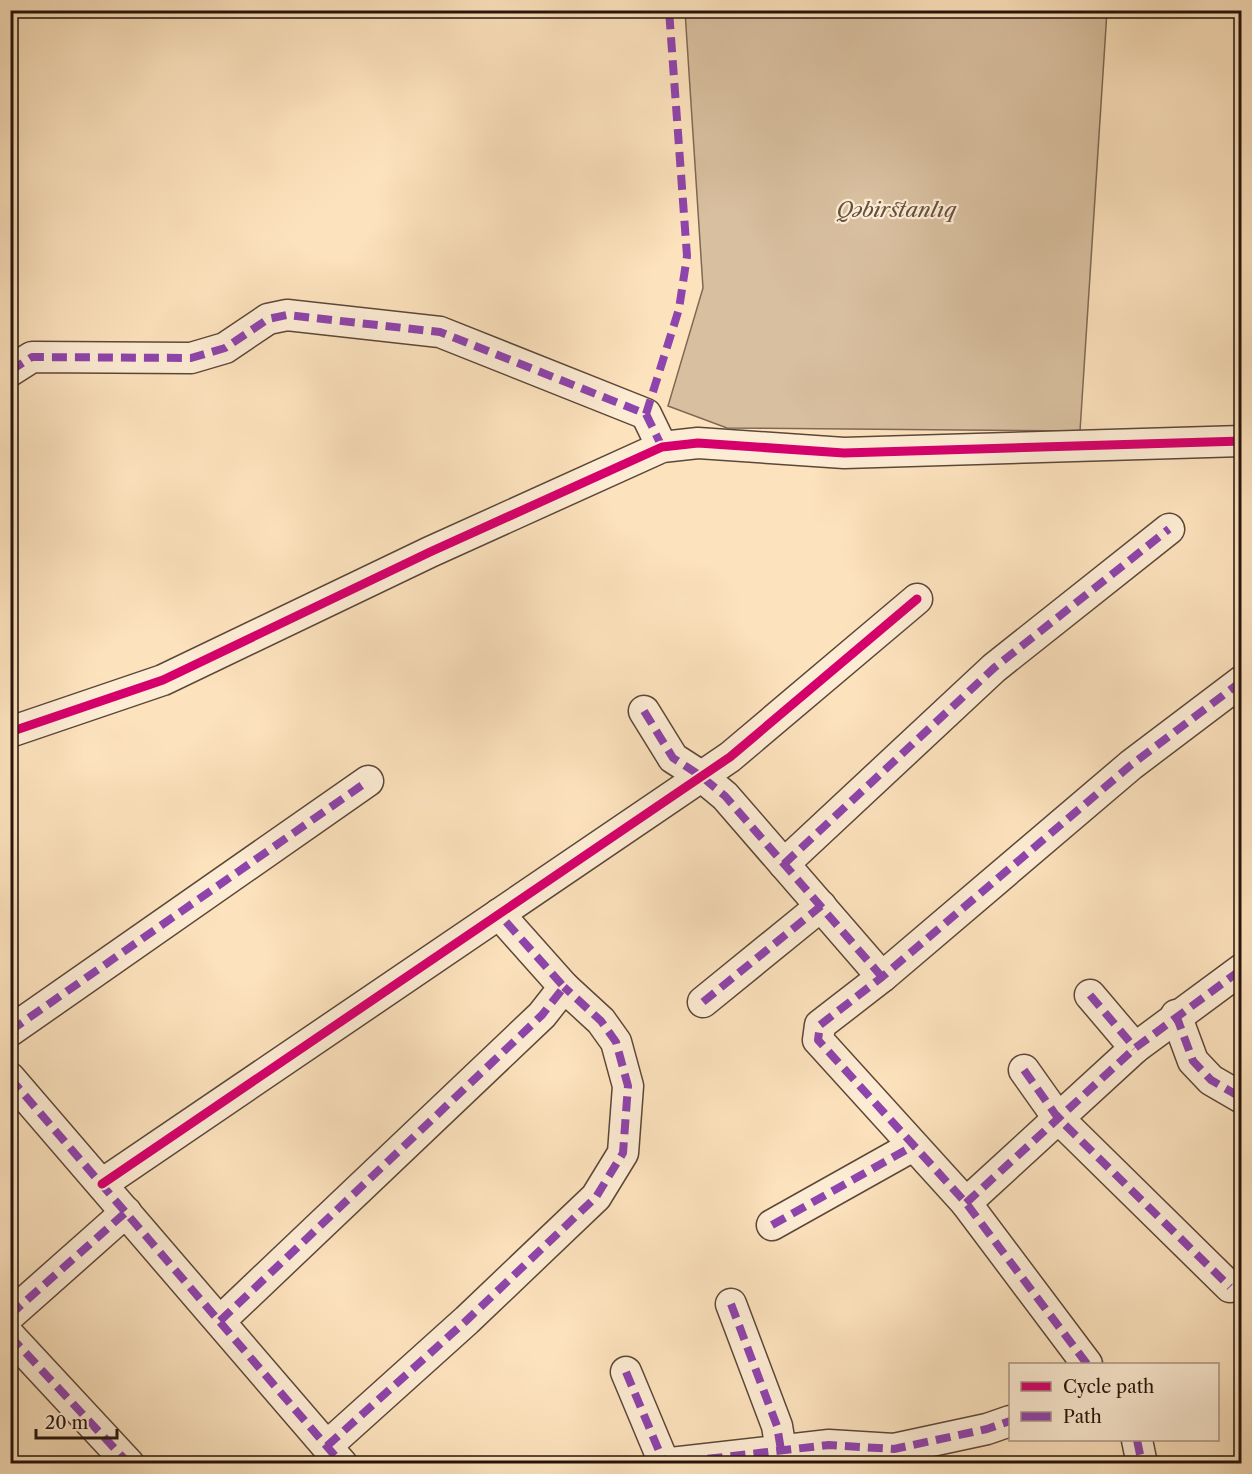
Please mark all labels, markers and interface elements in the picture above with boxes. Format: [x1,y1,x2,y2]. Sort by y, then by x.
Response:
park label: Qəbirstanlıq [836,197,957,222]
legend [1009,1363,1219,1441]
text: Cycle path [1063,1376,1154,1398]
scale bar [36,1402,117,1440]
text: Path [1063,1406,1102,1428]
text: 20 m [45,1412,89,1434]

